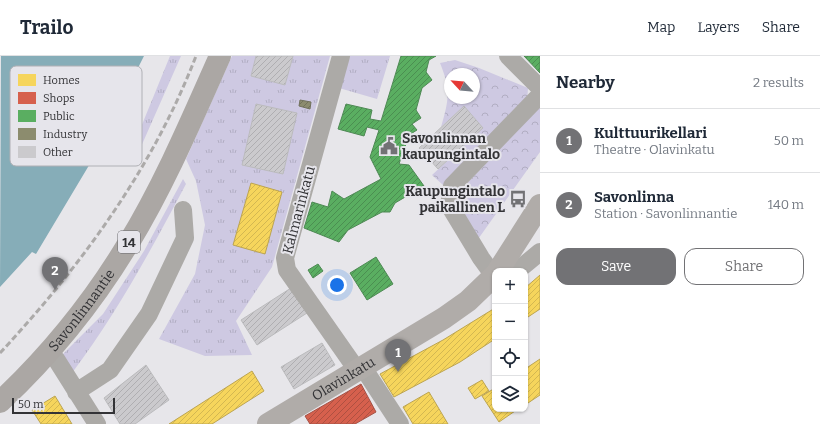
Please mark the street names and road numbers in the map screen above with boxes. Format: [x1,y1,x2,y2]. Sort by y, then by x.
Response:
street label: Kalmarinkatu [279,164,319,256]
road number: 14 [118,231,140,253]
street label: Savonlinnantie [45,266,118,355]
street label: Olavinkatu [309,353,378,404]

